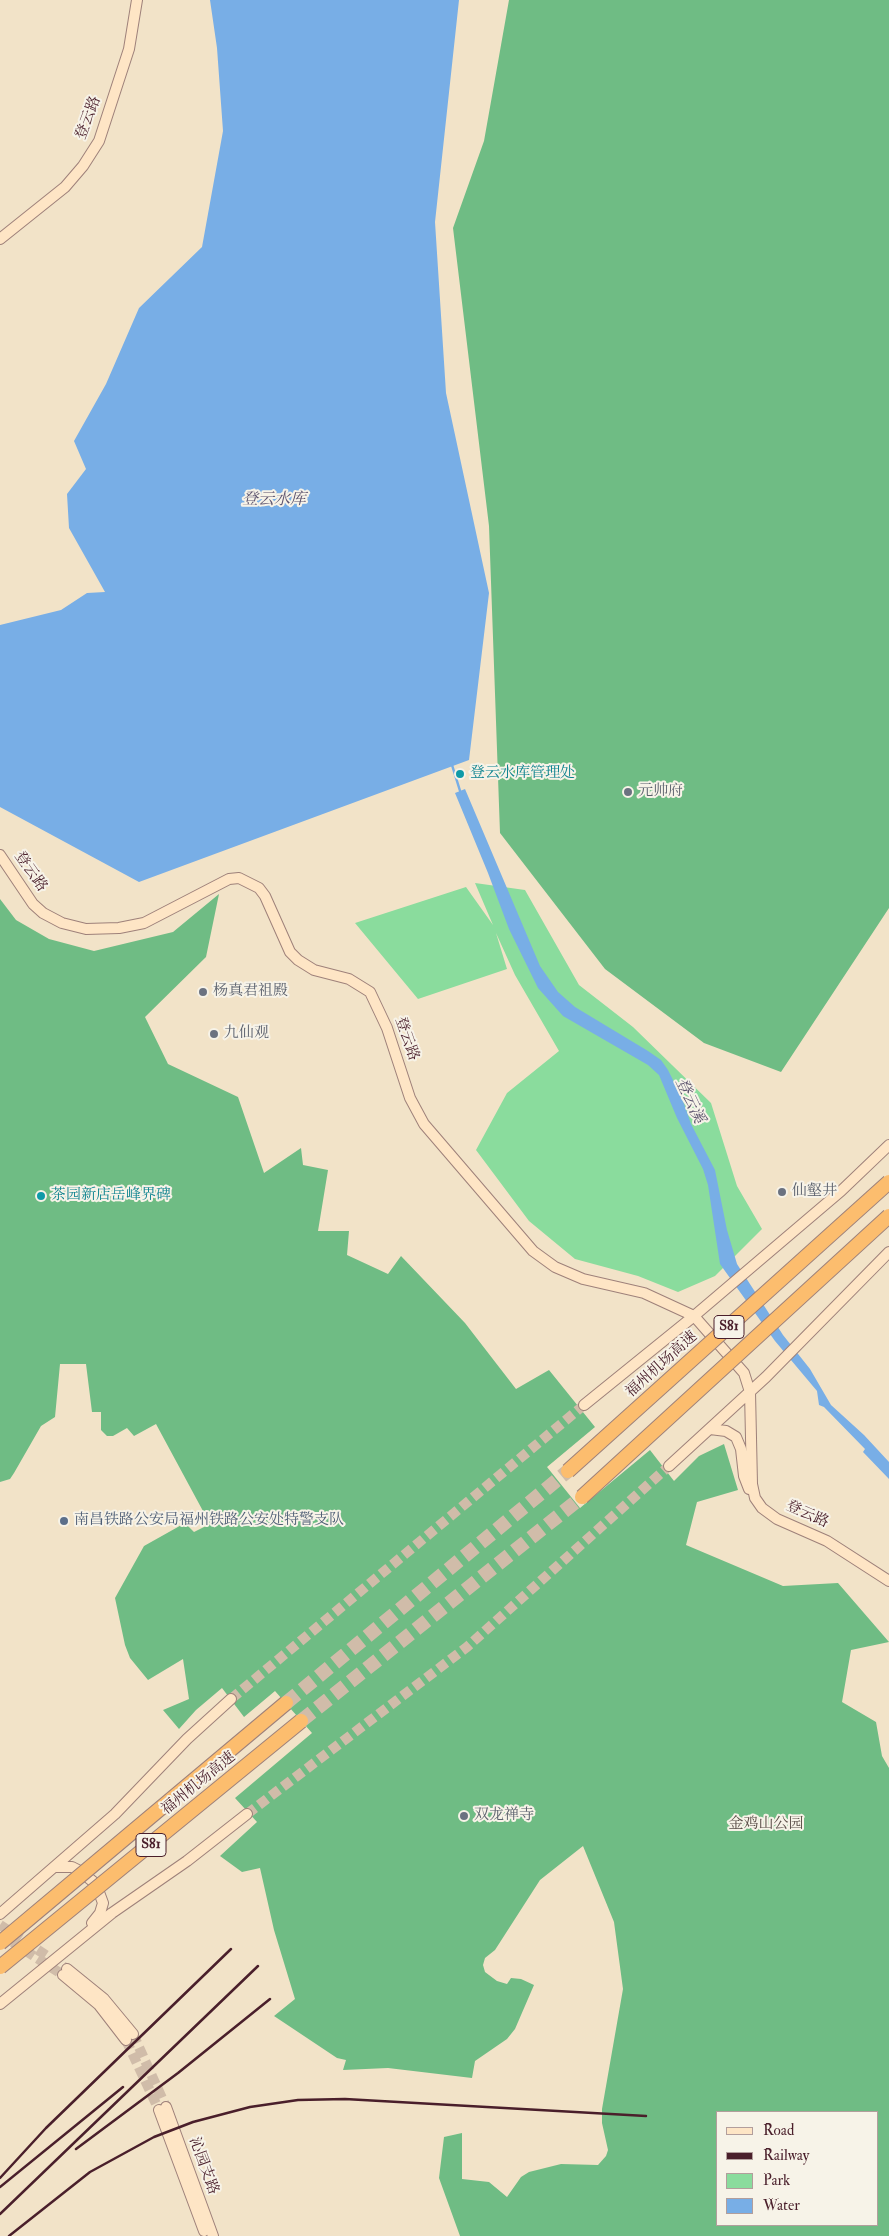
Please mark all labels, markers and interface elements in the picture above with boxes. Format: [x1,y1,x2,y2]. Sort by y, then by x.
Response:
street label: 登云路 [73,94,105,142]
water label: 登云水库 [242,491,306,511]
place label: 登云水库管理处 [470,765,575,783]
marker: 登云水库管理处 [454,768,466,780]
place label: 元帅府 [638,783,683,801]
marker: 元帅府 [622,786,634,798]
street label: 登云路 [10,848,50,896]
place label: 杨真君祖殿 [213,983,288,1001]
marker: 杨真君祖殿 [197,986,209,998]
street label: 登云路 [390,1015,422,1063]
place label: 九仙观 [224,1025,269,1043]
marker: 九仙观 [208,1028,220,1040]
water label: 登云溪 [670,1075,708,1127]
place label: 仙壑井 [792,1183,837,1201]
marker: 仙壑井 [776,1186,788,1198]
place label: 茶园新店岳峰界碑 [51,1187,171,1205]
marker: 茶园新店岳峰界碑 [35,1190,47,1202]
road number: S81 [714,1315,744,1338]
street label: 福州机场高速 [623,1328,701,1402]
street label: 登云路 [783,1498,831,1532]
place label: 南昌铁路公安局福州铁路公安处特警支队 [74,1512,344,1530]
marker: 南昌铁路公安局福州铁路公安处特警支队 [58,1515,70,1527]
street label: 福州机场高速 [158,1749,240,1819]
place label: 双龙禅寺 [474,1807,534,1825]
marker: 双龙禅寺 [458,1810,470,1822]
park label: 金鸡山公园 [729,1816,803,1834]
road number: S81 [136,1834,166,1856]
legend [716,2111,879,2226]
text: Road [763,2121,794,2140]
street label: 沁园支路 [184,2135,222,2197]
text: Railway [763,2146,809,2165]
text: Park [763,2171,790,2190]
text: Water [763,2196,800,2215]

